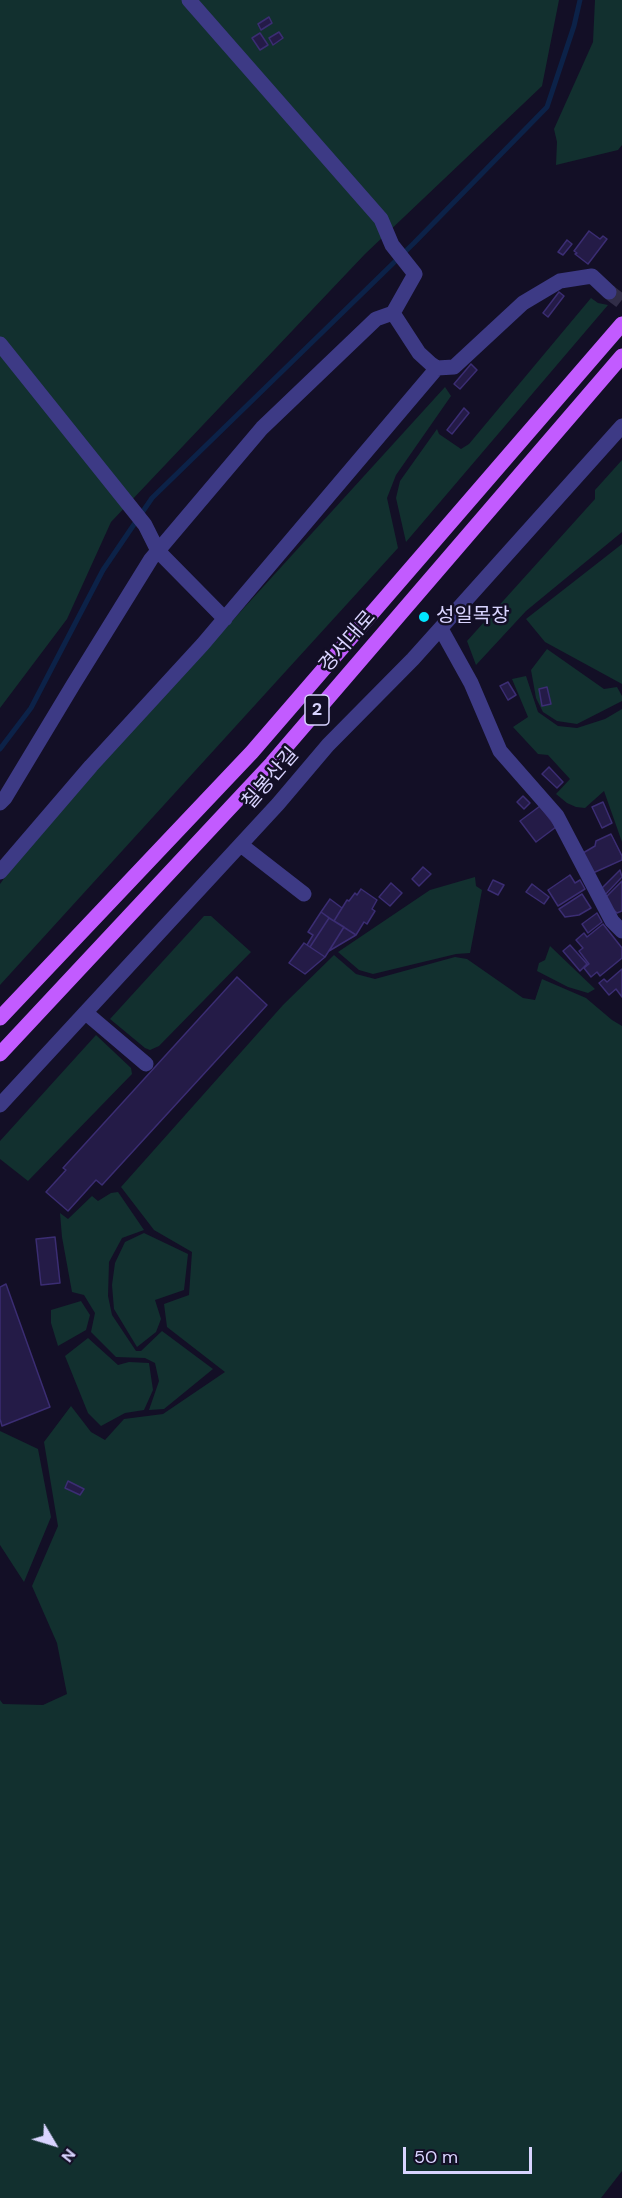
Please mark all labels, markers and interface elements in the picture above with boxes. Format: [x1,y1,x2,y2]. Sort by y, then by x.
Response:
place label: 성일목장 [436,605,510,629]
street label: 경서대로 [315,606,381,678]
marker: 성일목장 [417,610,431,624]
road number: 2 [305,695,329,725]
street label: 칠봉산길 [238,743,304,815]
north arrow [24,2114,84,2174]
scale bar [406,2135,535,2173]
text: N [57,2144,80,2166]
text: 50 m [414,2145,458,2169]

